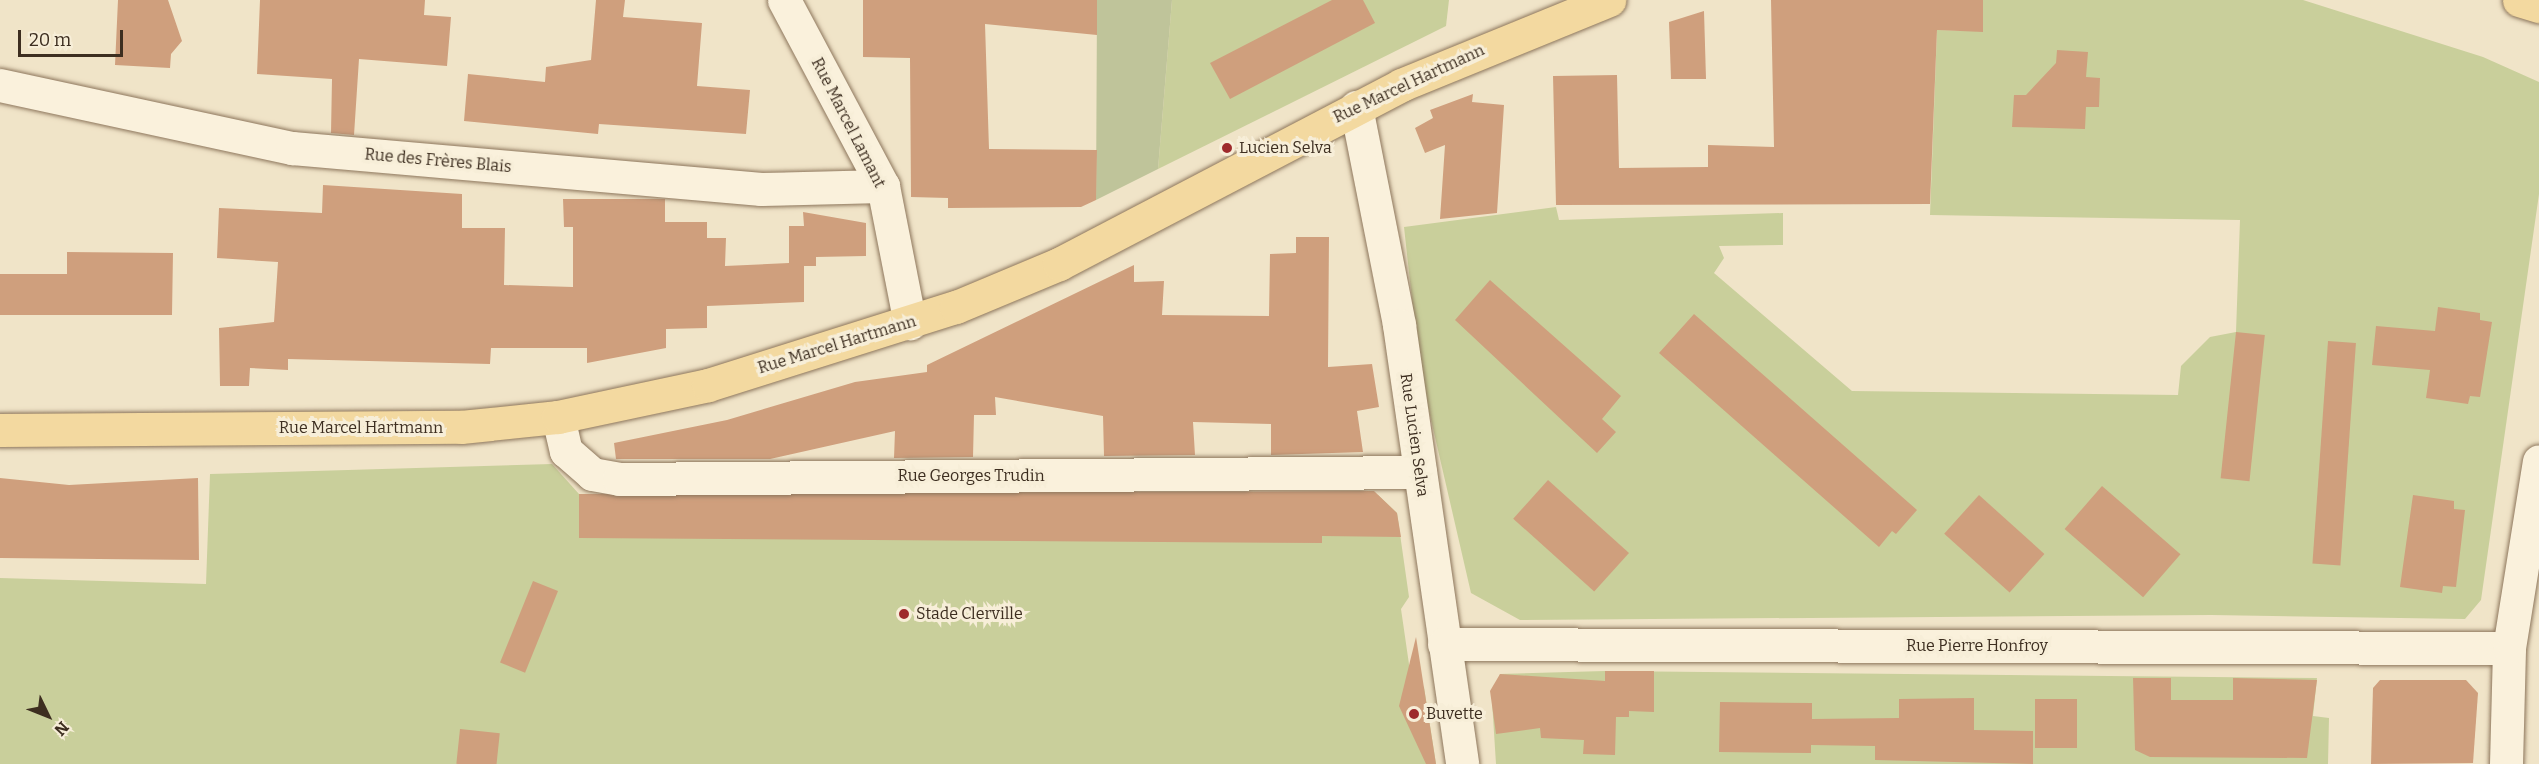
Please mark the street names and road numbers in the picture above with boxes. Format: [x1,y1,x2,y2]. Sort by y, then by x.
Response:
street label: Rue Marcel Hartmann [1330,41,1488,127]
street label: Rue Marcel Lamant [807,55,889,191]
street label: Rue des Frères Blais [364,145,512,177]
street label: Rue Marcel Hartmann [756,312,918,378]
street label: Rue Lucien Selva [1396,372,1432,498]
street label: Rue Marcel Hartmann [279,418,443,438]
street label: Rue Georges Trudin [897,466,1045,486]
street label: Rue Pierre Honfroy [1906,636,2048,656]

